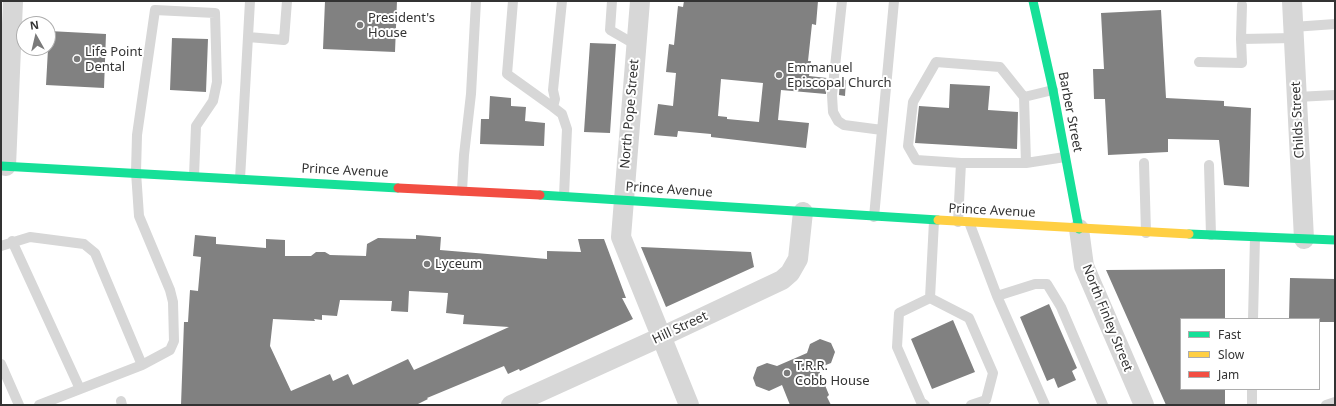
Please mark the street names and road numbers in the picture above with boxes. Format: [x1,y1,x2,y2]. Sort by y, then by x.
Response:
street label: North Pope Street [617,59,643,169]
street label: Barber Street [1055,71,1085,153]
street label: Childs Street [1288,81,1308,159]
street label: Prince Avenue [301,161,389,181]
street label: Prince Avenue [625,179,713,201]
street label: Prince Avenue [948,201,1036,221]
street label: North Finley Street [1078,262,1136,374]
street label: Hill Street [650,308,710,348]

